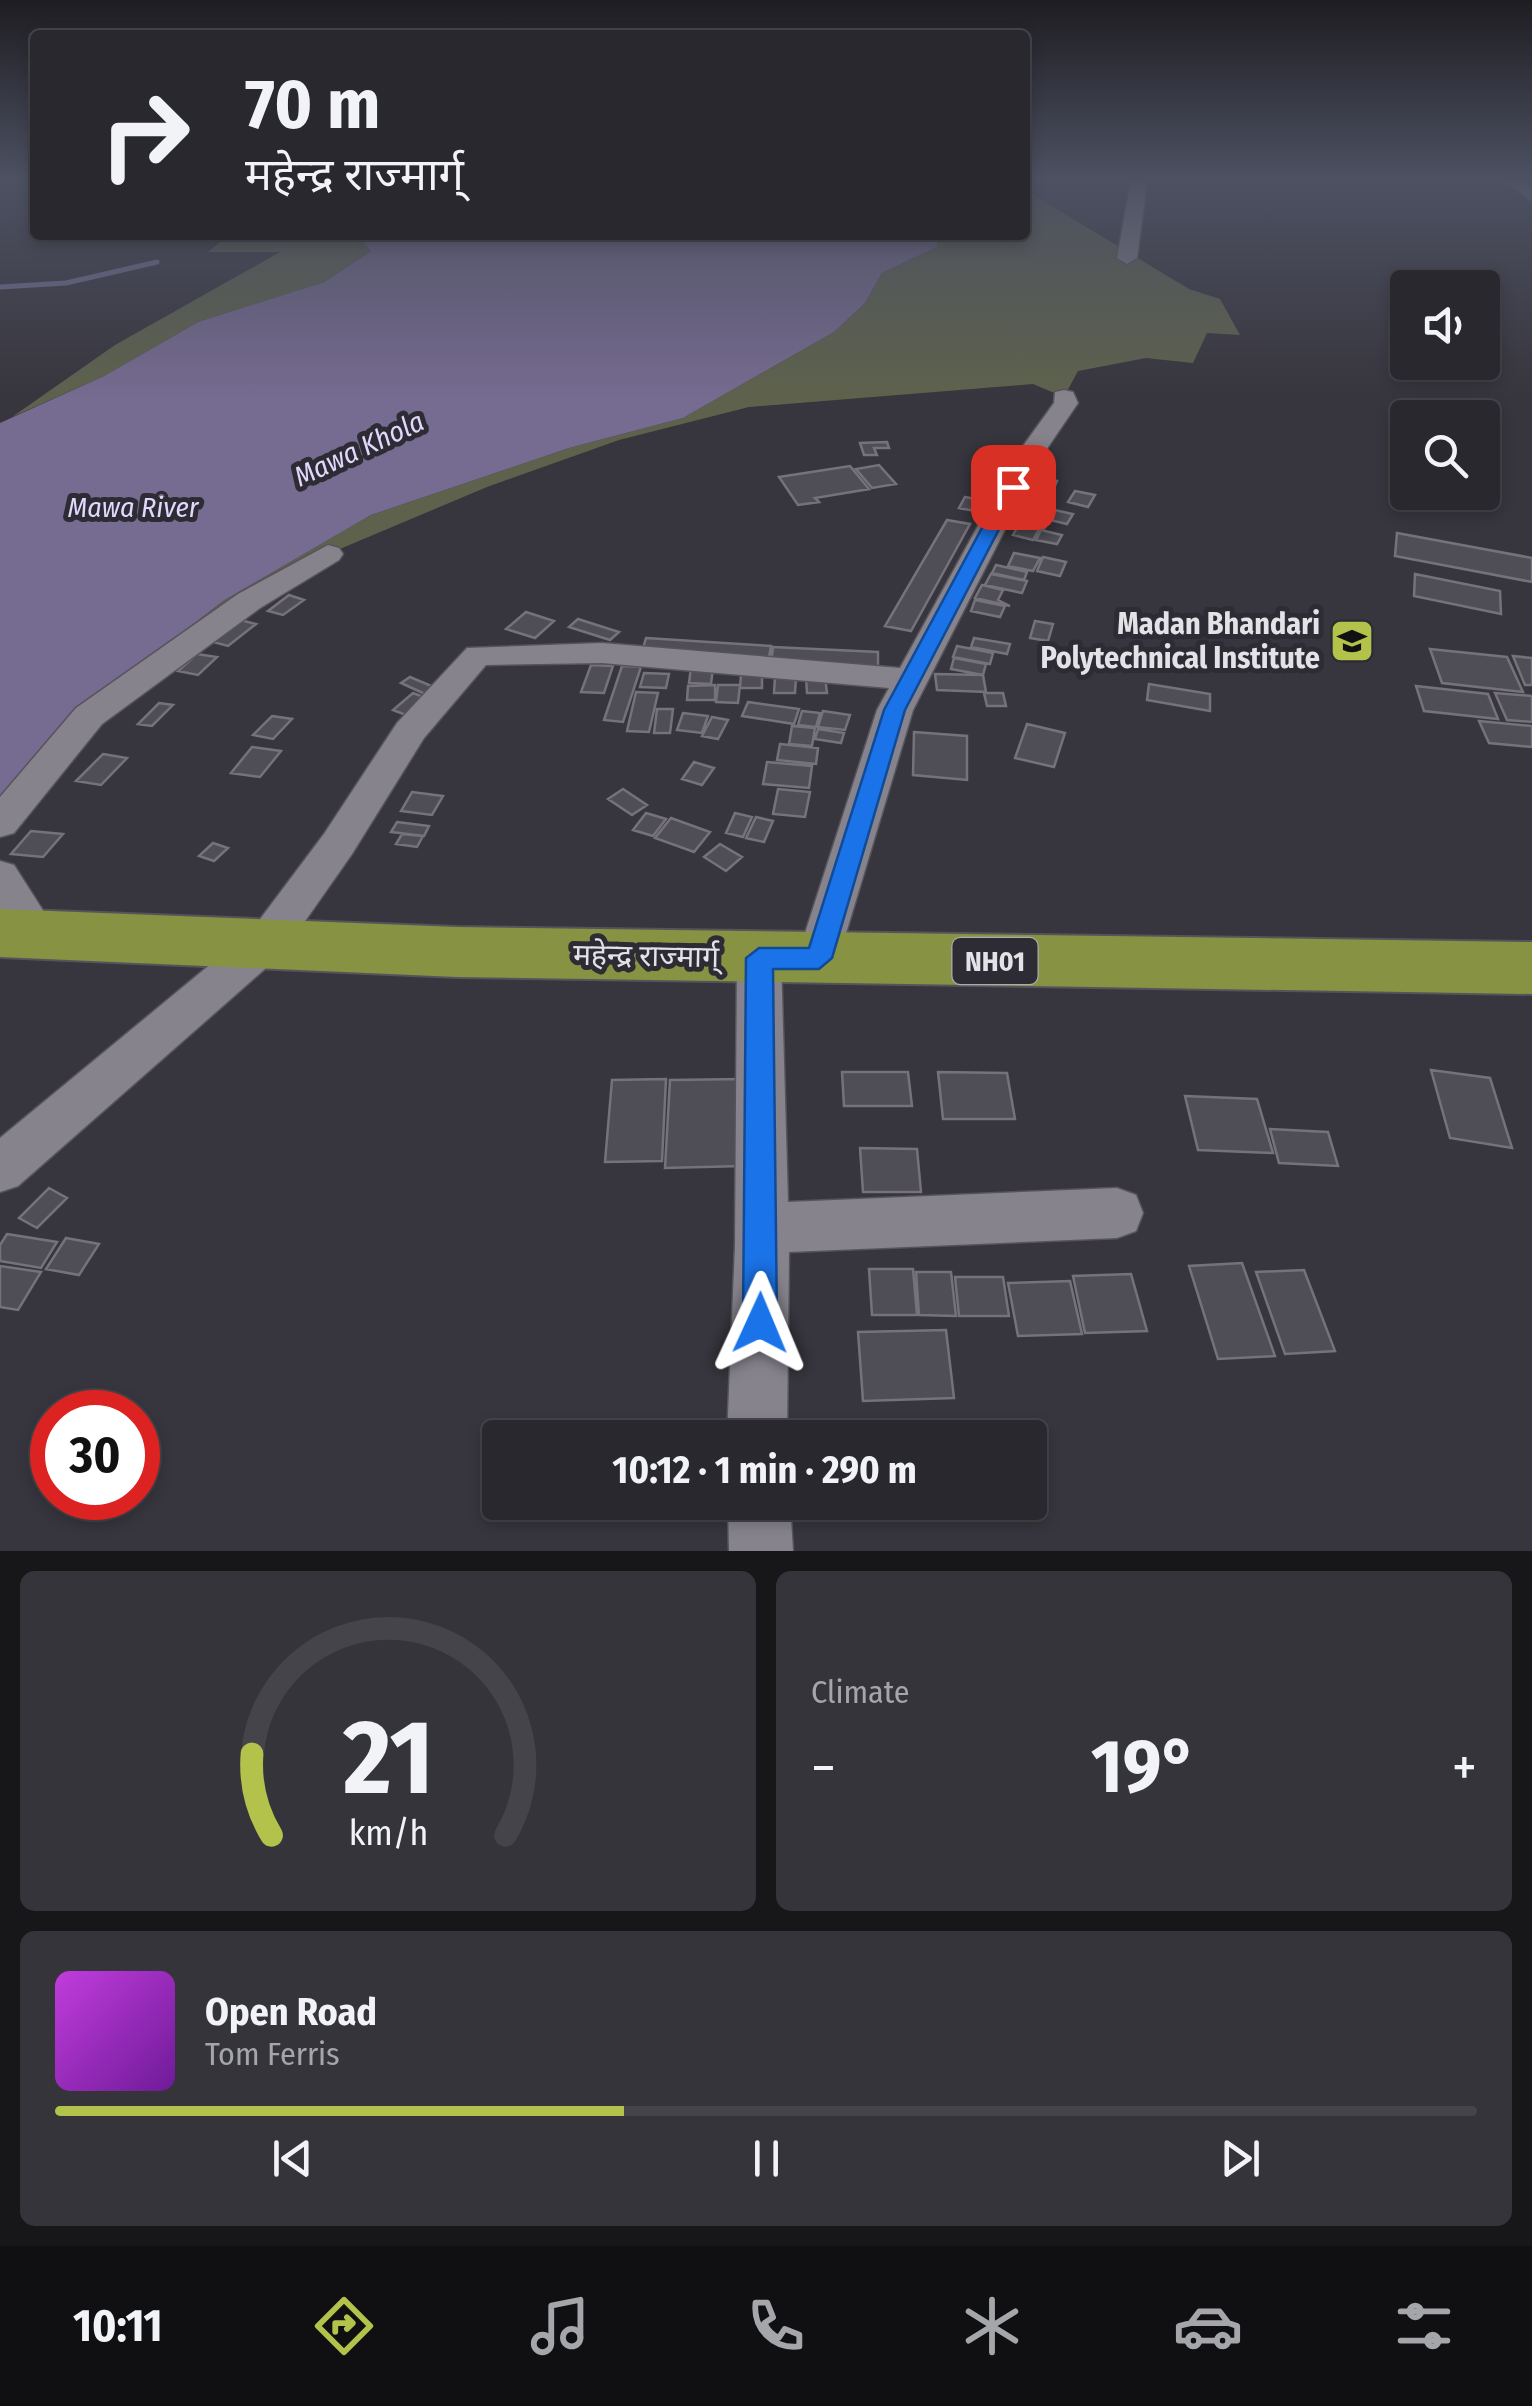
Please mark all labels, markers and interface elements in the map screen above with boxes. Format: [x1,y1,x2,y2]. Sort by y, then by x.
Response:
text: 70 m [245,63,380,147]
icon: right [80,70,210,200]
text: महेन्द्र राज्मार्ग् [245,148,464,202]
map controls [1390,270,1500,510]
button: sound [1390,270,1500,380]
button: search [1390,400,1500,510]
water label: Mawa Khola [289,405,429,493]
pin [971,445,1056,530]
icon: arrive [986,460,1041,515]
water label: Mawa River [68,491,200,524]
place label: Madan Bhandari Polytechnical Institute [1040,606,1320,676]
school or university icon: Madan Bhandari Polytechnical Institute [1329,618,1375,664]
street label: महेन्द्र राज्मार्ग् [573,937,723,975]
road number: NH01 [952,938,1038,984]
position arrow [708,1271,812,1375]
speed limit sign: 30 [30,1390,160,1520]
text: 10:12 · 1 min · 290 m [612,1447,917,1493]
text: Climate [811,1673,910,1711]
text: 21 [342,1696,433,1821]
text: 19° [1091,1722,1197,1812]
text: − [811,1735,836,1801]
text: + [1452,1735,1477,1801]
text: km/h [348,1812,428,1854]
text: Open Road [205,1989,377,2035]
text: Tom Ferris [205,2035,340,2073]
icon: previous [265,2131,320,2186]
icon: pause [739,2131,794,2186]
icon: next [1213,2131,1268,2186]
icon: directions [309,2291,379,2361]
icon: music [525,2291,595,2361]
icon: phone [741,2291,811,2361]
icon: climate [957,2291,1027,2361]
icon: car [1173,2291,1243,2361]
icon: filters [1389,2291,1459,2361]
text: 10:11 [73,2299,163,2353]

